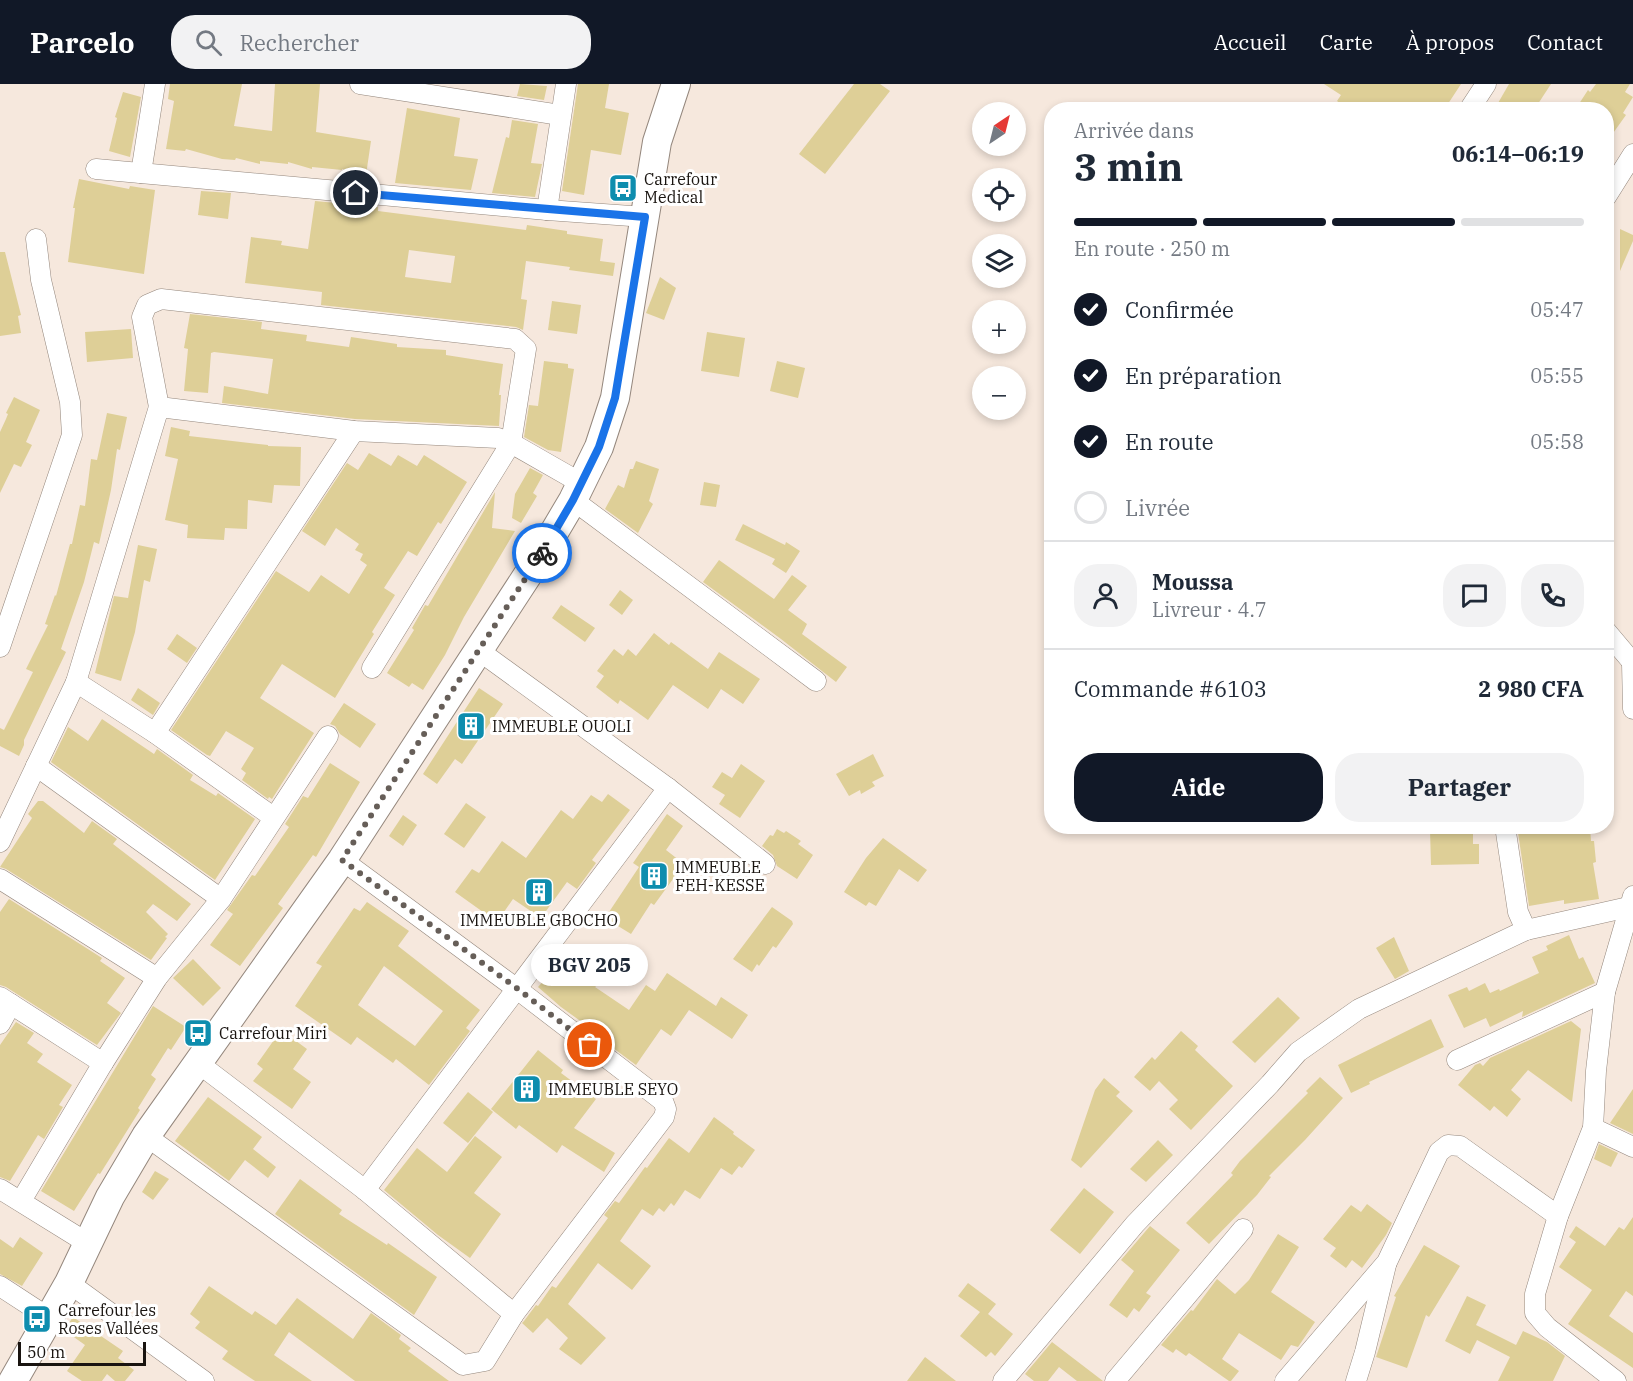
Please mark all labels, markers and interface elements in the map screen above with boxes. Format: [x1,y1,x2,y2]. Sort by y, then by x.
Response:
search box [171,15,591,69]
text: Parcelo [30,24,135,61]
icon: search [192,26,225,59]
text: Rechercher [240,28,359,57]
text: Accueil [1214,28,1287,56]
text: Carte [1320,28,1373,56]
text: À propos [1406,28,1494,56]
text: Contact [1527,28,1603,56]
north arrow [972,102,1026,156]
map controls [972,102,1026,420]
text: Arrivée dans [1074,117,1194,144]
text: 06:14–06:19 [1452,139,1584,168]
text: 3 min [1074,141,1183,192]
pin [330,167,381,218]
button: locate [972,168,1026,222]
place label: Carrefour Medical [644,169,717,207]
bus stop icon: Carrefour Medical [607,172,639,204]
icon: home [339,176,372,209]
button: layers [972,234,1026,288]
text: En route · 250 m [1074,235,1230,262]
icon: check [1074,293,1107,326]
text: Confirmée [1125,295,1234,324]
text: 05:47 [1530,296,1584,323]
button: + [972,300,1026,354]
icon: check [1074,359,1107,392]
text: En préparation [1125,361,1282,390]
text: 05:55 [1530,362,1584,389]
button: − [972,366,1026,420]
icon: check [1074,425,1107,458]
text: En route [1125,427,1214,456]
text: 05:58 [1530,428,1584,455]
text: Livrée [1125,493,1190,522]
courier [512,523,572,583]
icon: bike [526,537,559,570]
button: person [1074,564,1137,627]
button: chat [1443,564,1506,627]
button: phone [1521,564,1584,627]
text: Moussa [1152,567,1234,596]
text: Livreur · 4.7 [1152,596,1267,623]
text: Commande #6103 [1074,674,1267,703]
text: 2 980 CFA [1478,674,1584,703]
building icon: IMMEUBLE OUOLI [455,710,487,742]
place label: IMMEUBLE OUOLI [492,716,631,736]
button: Aide [1074,753,1323,822]
button: Partager [1335,753,1584,822]
place label: IMMEUBLE FEH-KESSE [675,857,765,895]
building icon: IMMEUBLE FEH-KESSE [638,860,670,892]
building icon: IMMEUBLE GBOCHO [523,876,555,908]
place label: IMMEUBLE GBOCHO [460,910,618,930]
callout: BGV 205 [532,943,648,985]
text: BGV 205 [548,951,631,978]
bus stop icon: Carrefour Miri [182,1017,214,1049]
pin [564,1019,615,1070]
place label: Carrefour Miri [219,1023,327,1043]
icon: bag [573,1028,606,1061]
building icon: IMMEUBLE SEYO [511,1073,543,1105]
place label: IMMEUBLE SEYO [548,1079,678,1099]
place label: Carrefour les Roses Vallées [58,1300,158,1338]
bus stop icon: Carrefour les Roses Vallées [21,1303,53,1335]
scale bar [18,1339,146,1366]
text: 50 m [27,1342,65,1362]

